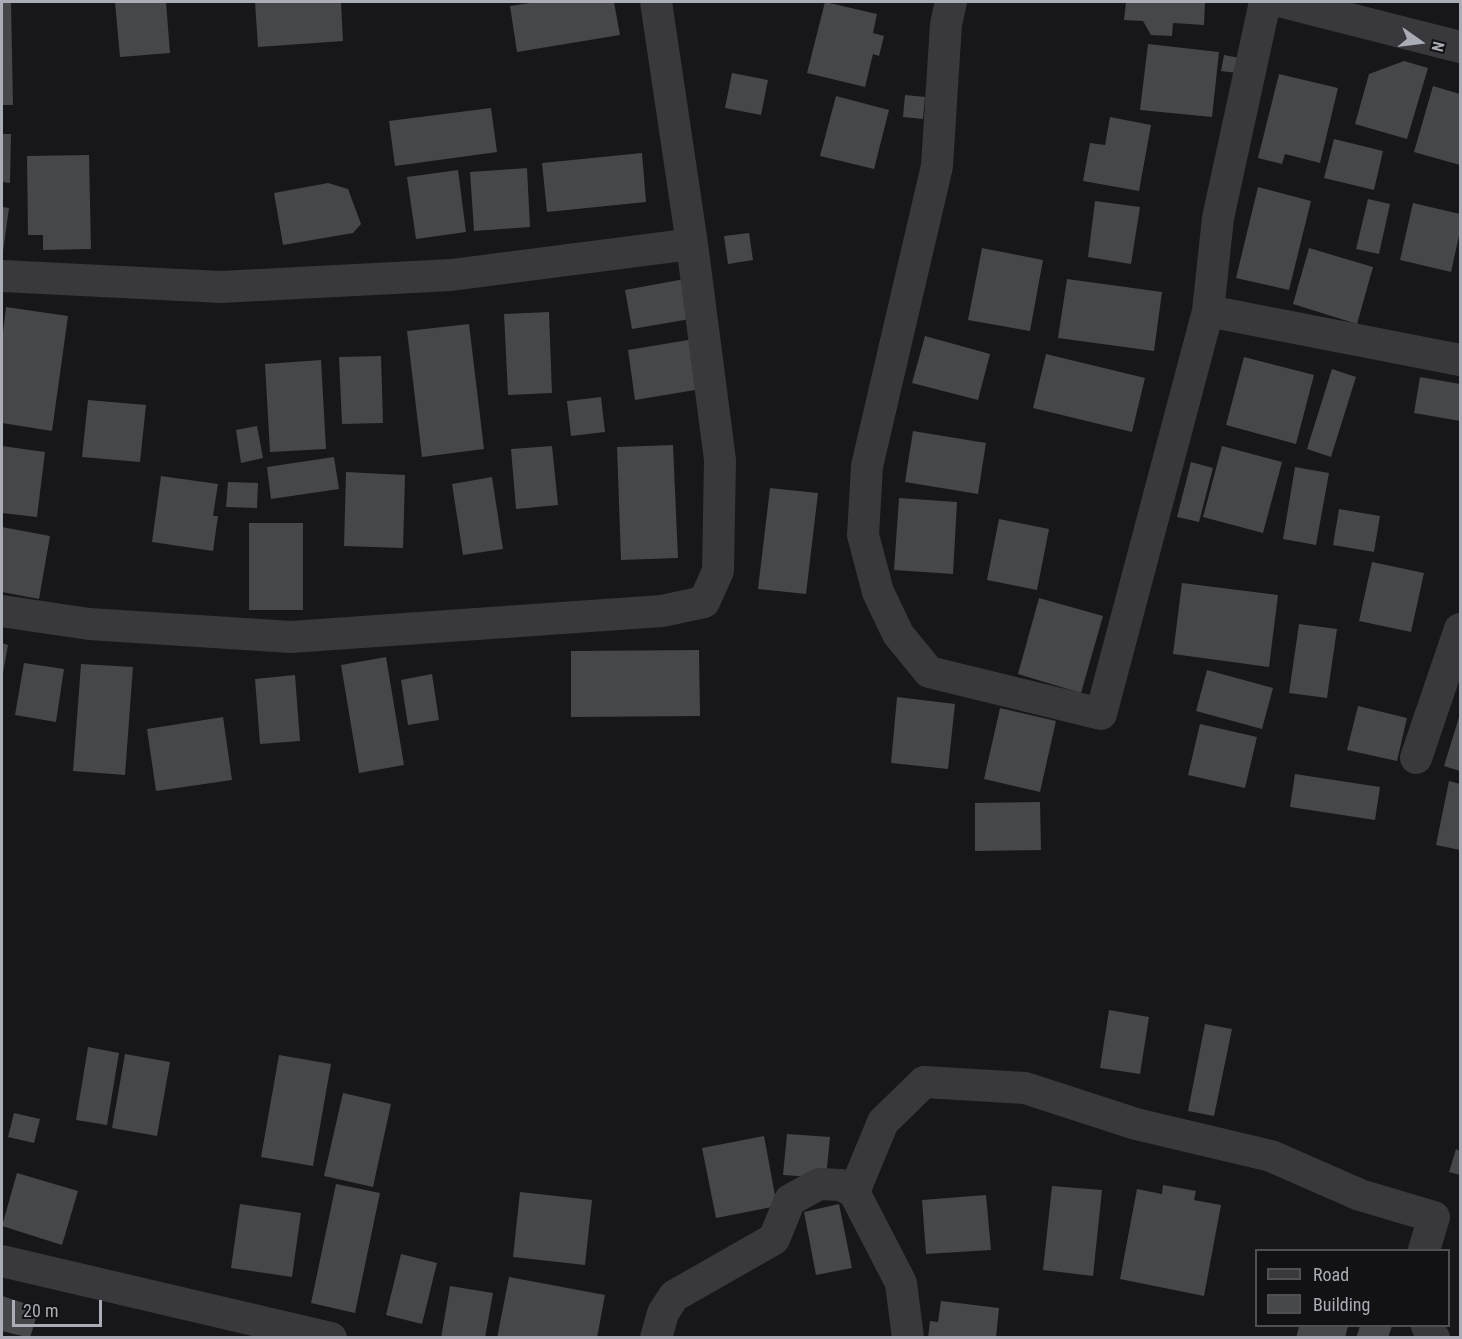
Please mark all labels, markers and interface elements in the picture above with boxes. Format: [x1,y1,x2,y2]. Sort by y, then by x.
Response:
north arrow [1390,12,1450,72]
text: N [1428,39,1448,54]
legend [1255,1249,1450,1327]
text: Road [1313,1264,1349,1285]
scale bar [15,1288,105,1326]
text: Building [1313,1294,1370,1315]
text: 20 m [23,1300,58,1321]

